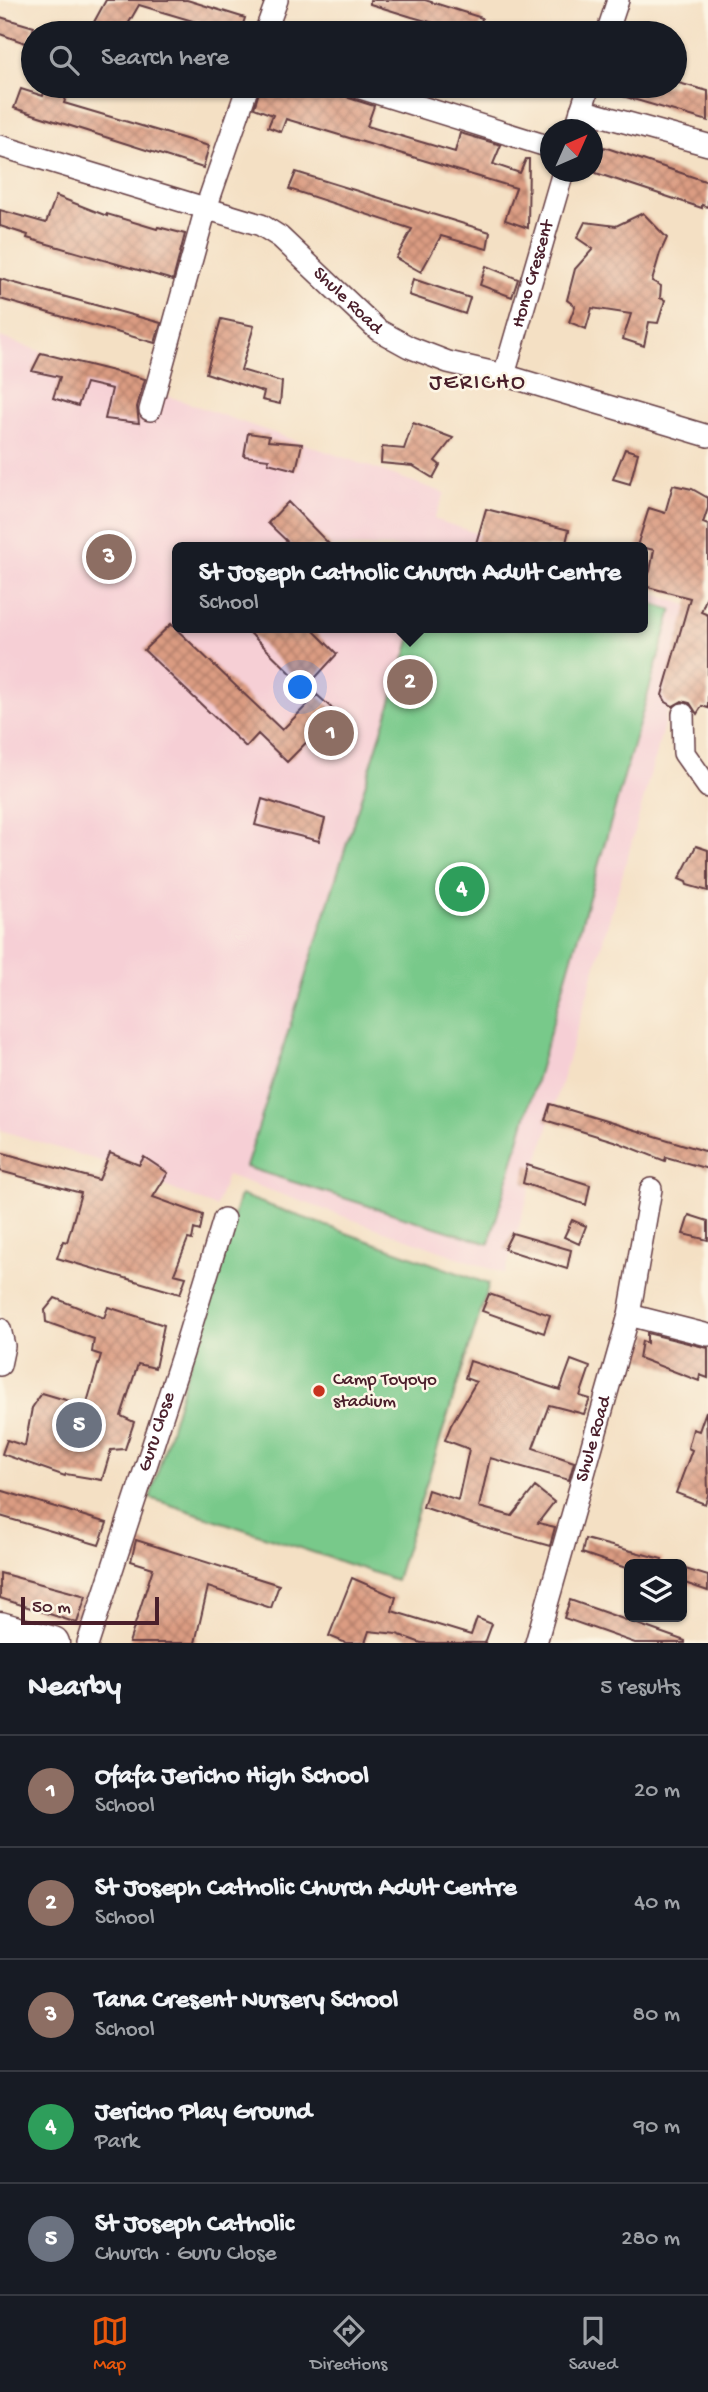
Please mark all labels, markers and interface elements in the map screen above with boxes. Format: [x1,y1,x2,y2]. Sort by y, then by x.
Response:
search box [21,21,687,98]
icon: search [45,41,83,79]
text: Search here [101,44,229,75]
north arrow [540,119,603,182]
street label: Hono Crescent [507,215,560,331]
street label: Shule Road [308,262,389,341]
district label: JERICHO [429,370,527,397]
pin: 3 [86,531,132,583]
popup [172,542,648,633]
text: St Joseph Catholic Church Adult Centre [199,559,621,590]
text: School [199,590,259,617]
pin: 2 [387,656,433,708]
your location [283,670,317,704]
pin: 1 [308,707,354,759]
pin: 4 [439,863,485,915]
place label: Camp Toyoyo stadium [333,1369,437,1414]
marker: Camp Toyoyo stadium [311,1383,327,1399]
street label: Guru Close [133,1389,181,1475]
street label: Shule Road [571,1392,617,1485]
pin: 5 [56,1399,102,1451]
map controls [624,1559,687,1622]
button: layers [624,1559,687,1622]
scale bar [21,1594,159,1626]
text: 50 m [32,1597,71,1620]
text: Nearby [28,1671,121,1706]
text: 5 results [600,1675,680,1702]
text: Ofafa Jericho High School [95,1762,369,1793]
text: 1 [46,1778,56,1805]
text: 20 m [634,1778,680,1805]
text: School [95,1793,155,1820]
text: St Joseph Catholic Church Adult Centre [95,1874,517,1905]
text: 2 [45,1890,57,1917]
text: 40 m [634,1890,680,1917]
text: School [95,1905,155,1932]
text: Tana Cresent Nursery School [95,1986,398,2017]
text: 3 [45,2002,57,2029]
text: 80 m [633,2002,680,2029]
text: School [95,2017,155,2044]
text: Jericho Play Ground [95,2098,312,2129]
text: 4 [46,2114,56,2141]
text: 90 m [634,2114,680,2141]
text: Park [95,2129,139,2156]
text: St Joseph Catholic [95,2210,294,2241]
text: 5 [45,2226,57,2253]
text: 280 m [621,2226,680,2253]
text: Church · Guru Close [95,2241,277,2268]
tab: Map [91,2312,129,2377]
tab: Directions [310,2312,387,2377]
tab: Saved [569,2312,617,2377]

